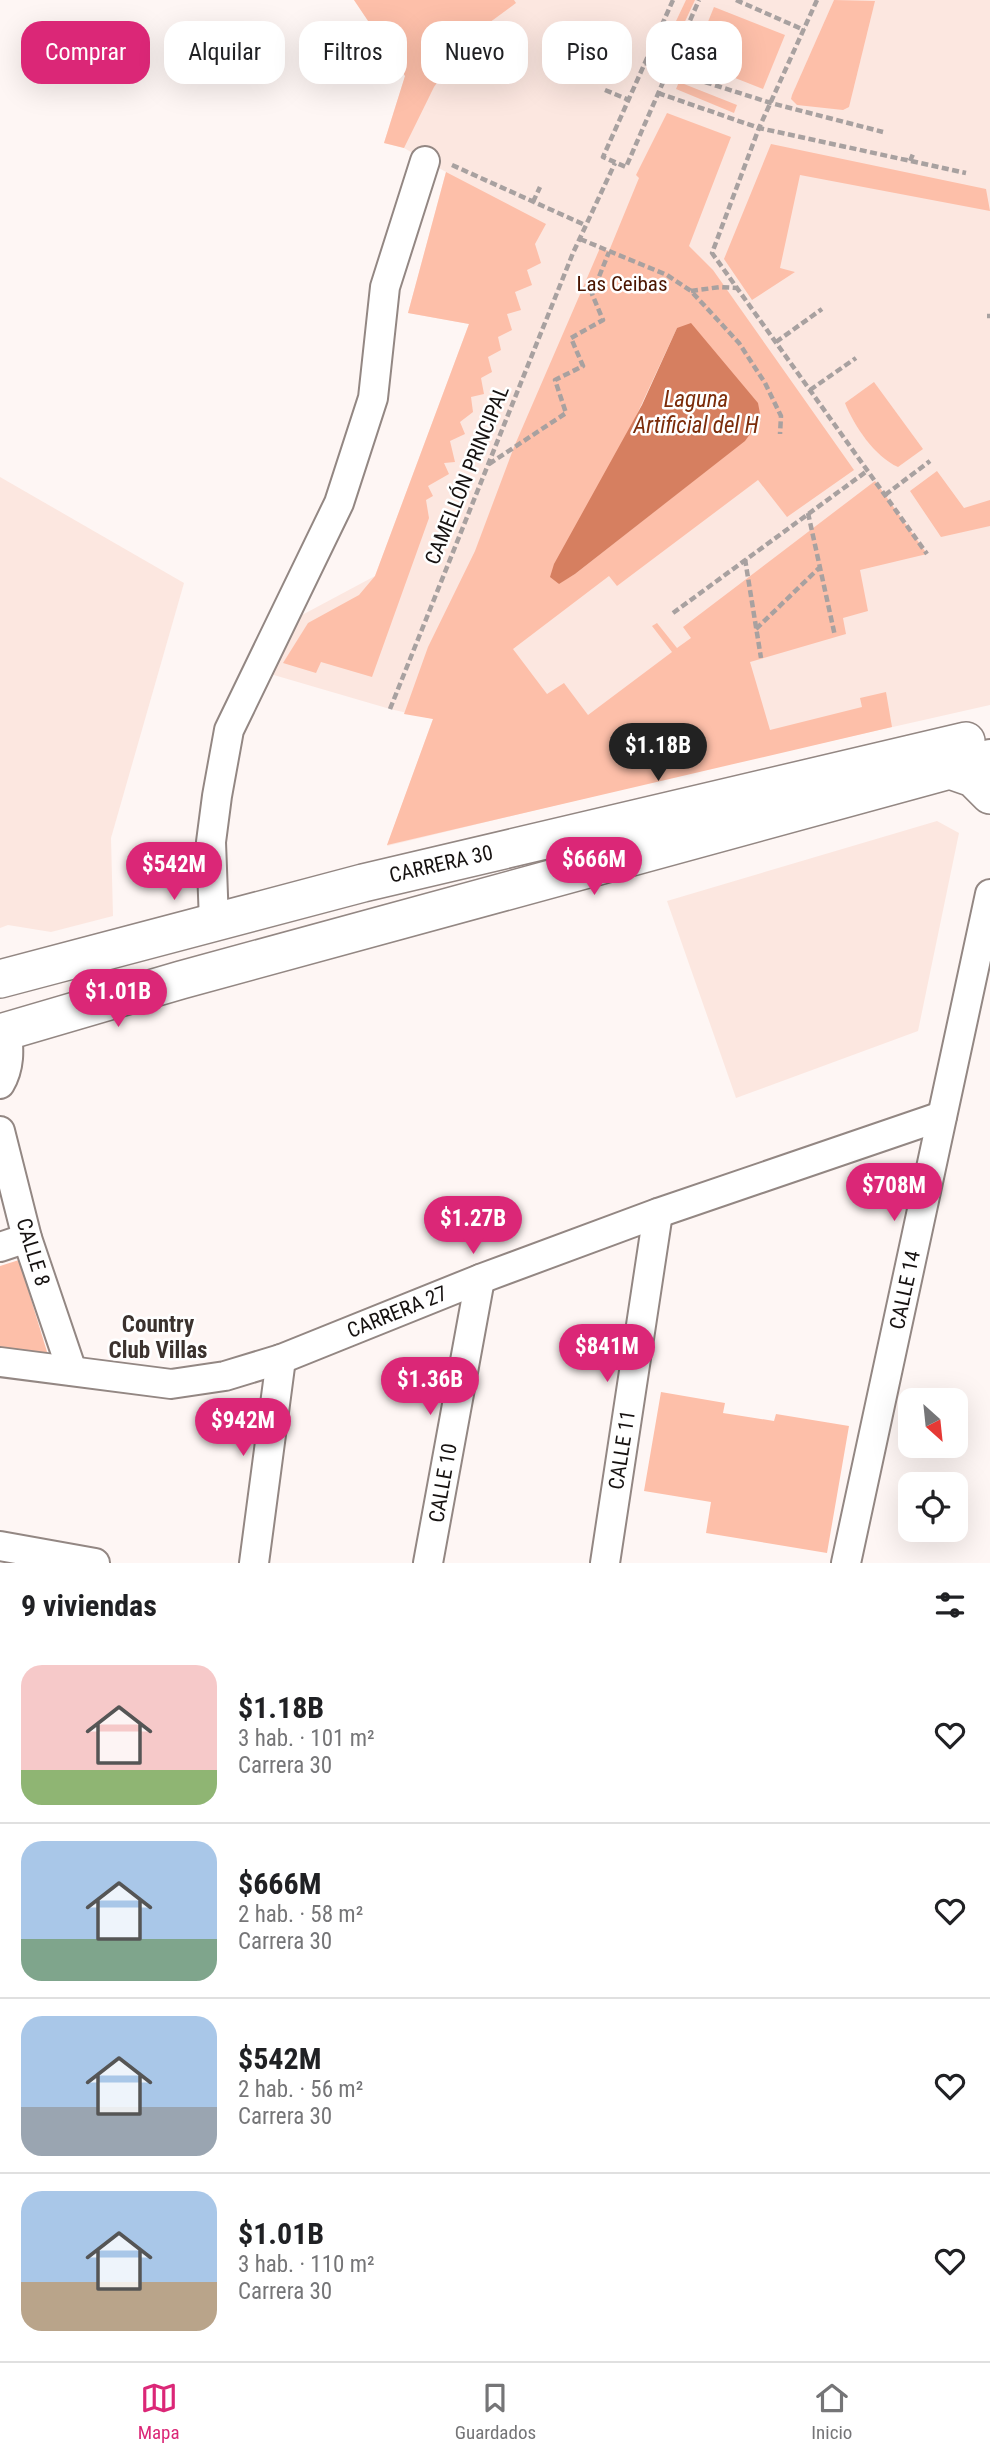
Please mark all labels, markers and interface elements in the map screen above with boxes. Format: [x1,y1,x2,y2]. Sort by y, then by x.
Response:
chip: Comprar [21,21,150,84]
chip: Alquilar [164,21,285,84]
chip: Filtros [299,21,407,84]
chip: Nuevo [421,21,528,84]
chip: Piso [542,21,632,84]
chip: Casa [646,21,742,84]
park label: Las Ceibas [576,272,668,296]
street label: CAMELLÓN PRINCIPAL [420,382,514,568]
water label: Laguna Artificial del H [632,386,759,439]
pin: $1.18B [601,724,715,783]
text: $1.18B [625,732,691,759]
pin: $666M [545,838,643,897]
street label: CARRERA 30 [387,840,495,888]
pin: $542M [125,842,223,902]
text: $666M [562,846,626,873]
text: $542M [142,851,206,878]
pin: $1.01B [61,970,175,1029]
text: $1.01B [85,978,151,1005]
pin: $708M [845,1164,943,1223]
text: $708M [862,1172,926,1199]
pin: $1.27B [416,1196,530,1256]
text: $1.27B [440,1205,506,1232]
street label: CALLE 8 [11,1215,55,1289]
street label: CALLE 14 [885,1248,925,1332]
street label: CARRERA 27 [344,1281,450,1343]
district label: Country Club Villas [109,1311,207,1364]
pin: $841M [558,1324,656,1384]
text: $841M [575,1333,639,1360]
pin: $1.36B [373,1358,487,1417]
text: $1.36B [397,1366,463,1393]
north arrow [898,1388,968,1458]
map controls [898,1388,968,1542]
pin: $942M [194,1398,292,1458]
text: $942M [211,1407,275,1434]
street label: CALLE 11 [604,1409,640,1491]
street label: CALLE 10 [424,1442,462,1524]
button: locate [898,1472,968,1542]
icon: filters [931,1586,969,1624]
text: 9 viviendas [21,1588,157,1623]
text: $1.18B [238,1690,324,1725]
icon: home [77,1693,161,1777]
icon: heart [931,1716,969,1754]
text: 3 hab. · 101 m² [238,1725,375,1752]
text: Carrera 30 [238,1752,332,1779]
text: $666M [238,1866,321,1901]
icon: home [77,1869,161,1953]
icon: heart [931,1892,969,1930]
text: 2 hab. · 58 m² [238,1901,363,1928]
text: Carrera 30 [238,1928,332,1955]
text: $542M [238,2041,321,2076]
icon: home [77,2044,161,2128]
icon: heart [931,2067,969,2105]
text: 2 hab. · 56 m² [238,2076,363,2103]
text: Carrera 30 [238,2103,332,2130]
text: $1.01B [238,2216,324,2251]
icon: home [77,2219,161,2303]
icon: heart [931,2242,969,2280]
text: 3 hab. · 110 m² [238,2251,375,2278]
text: Carrera 30 [238,2278,332,2305]
tab: Mapa [138,2379,180,2444]
tab: Guardados [455,2379,536,2444]
tab: Inicio [811,2379,852,2444]

